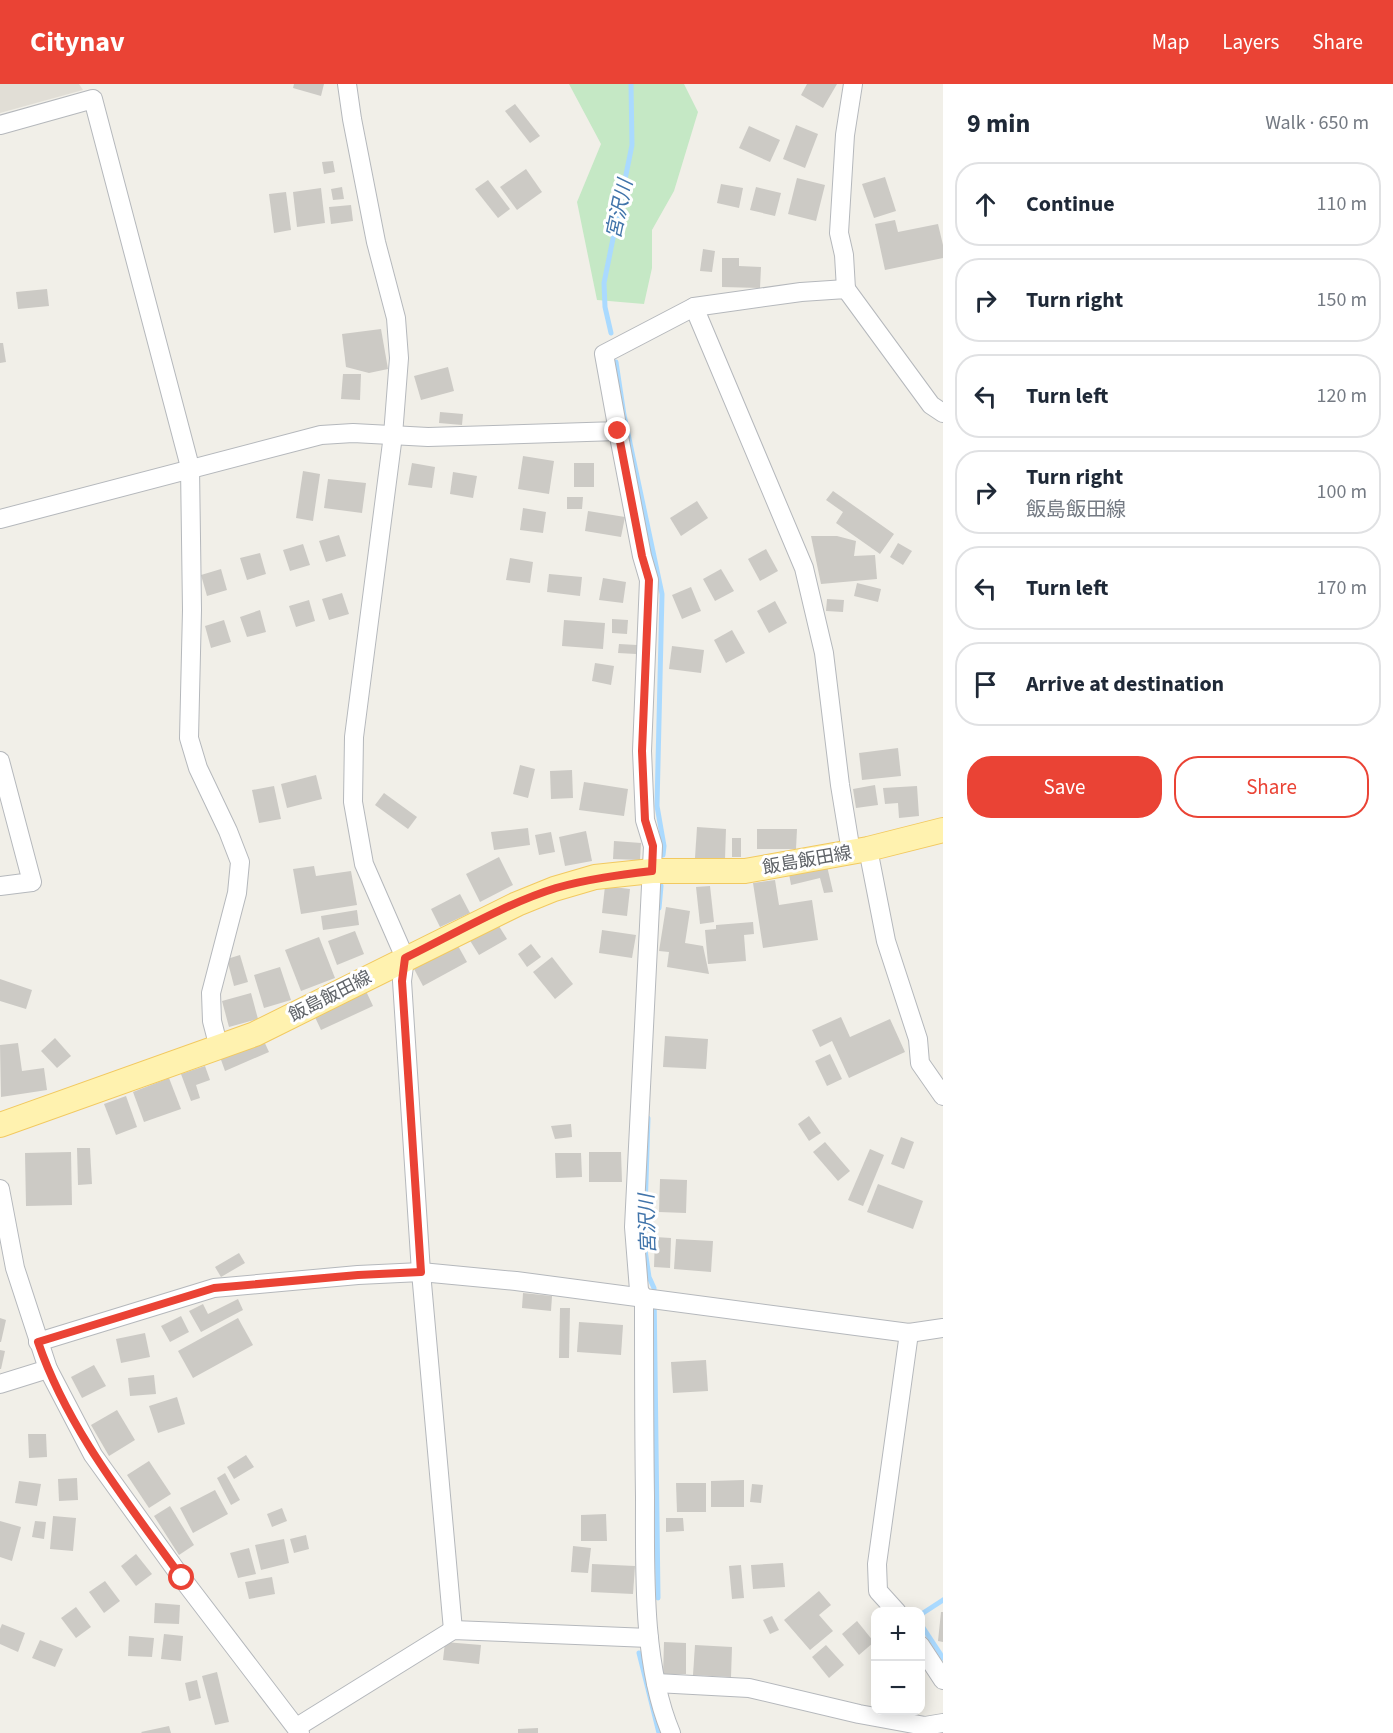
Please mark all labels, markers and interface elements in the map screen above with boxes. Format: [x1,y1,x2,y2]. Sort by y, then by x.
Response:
text: Citynav [30,22,125,62]
text: Map [1152,27,1189,57]
text: Layers [1222,27,1279,57]
text: Share [1312,27,1363,57]
text: 9 min [967,105,1030,142]
text: Walk · 650 m [1265,109,1369,137]
water label: 宮沢川 [600,175,640,241]
icon: ahead [969,188,1002,221]
text: Continue [1026,188,1115,220]
text: 110 m [1317,190,1367,218]
icon: right [969,284,1002,317]
text: Turn right [1026,284,1123,316]
text: 150 m [1317,286,1367,314]
icon: left [969,380,1002,413]
text: Turn left [1026,380,1108,412]
text: 120 m [1317,382,1367,410]
route end [604,417,630,443]
text: Turn right [1026,461,1123,493]
icon: right [969,476,1002,509]
text: 100 m [1317,478,1367,506]
text: 飯島飯田線 [1026,496,1126,524]
icon: left [969,572,1002,605]
text: Turn left [1026,572,1108,604]
text: 170 m [1317,574,1367,602]
icon: arrive [969,668,1002,701]
text: Arrive at destination [1026,668,1224,700]
button: Save [967,756,1162,818]
button: Share [1174,756,1369,818]
street label: 飯島飯田線 [761,840,854,881]
street label: 飯島飯田線 [284,965,376,1028]
water label: 宮沢川 [633,1191,663,1254]
route start [168,1564,194,1590]
map controls [871,1607,925,1715]
button: + [871,1607,925,1661]
button: − [871,1661,925,1715]

